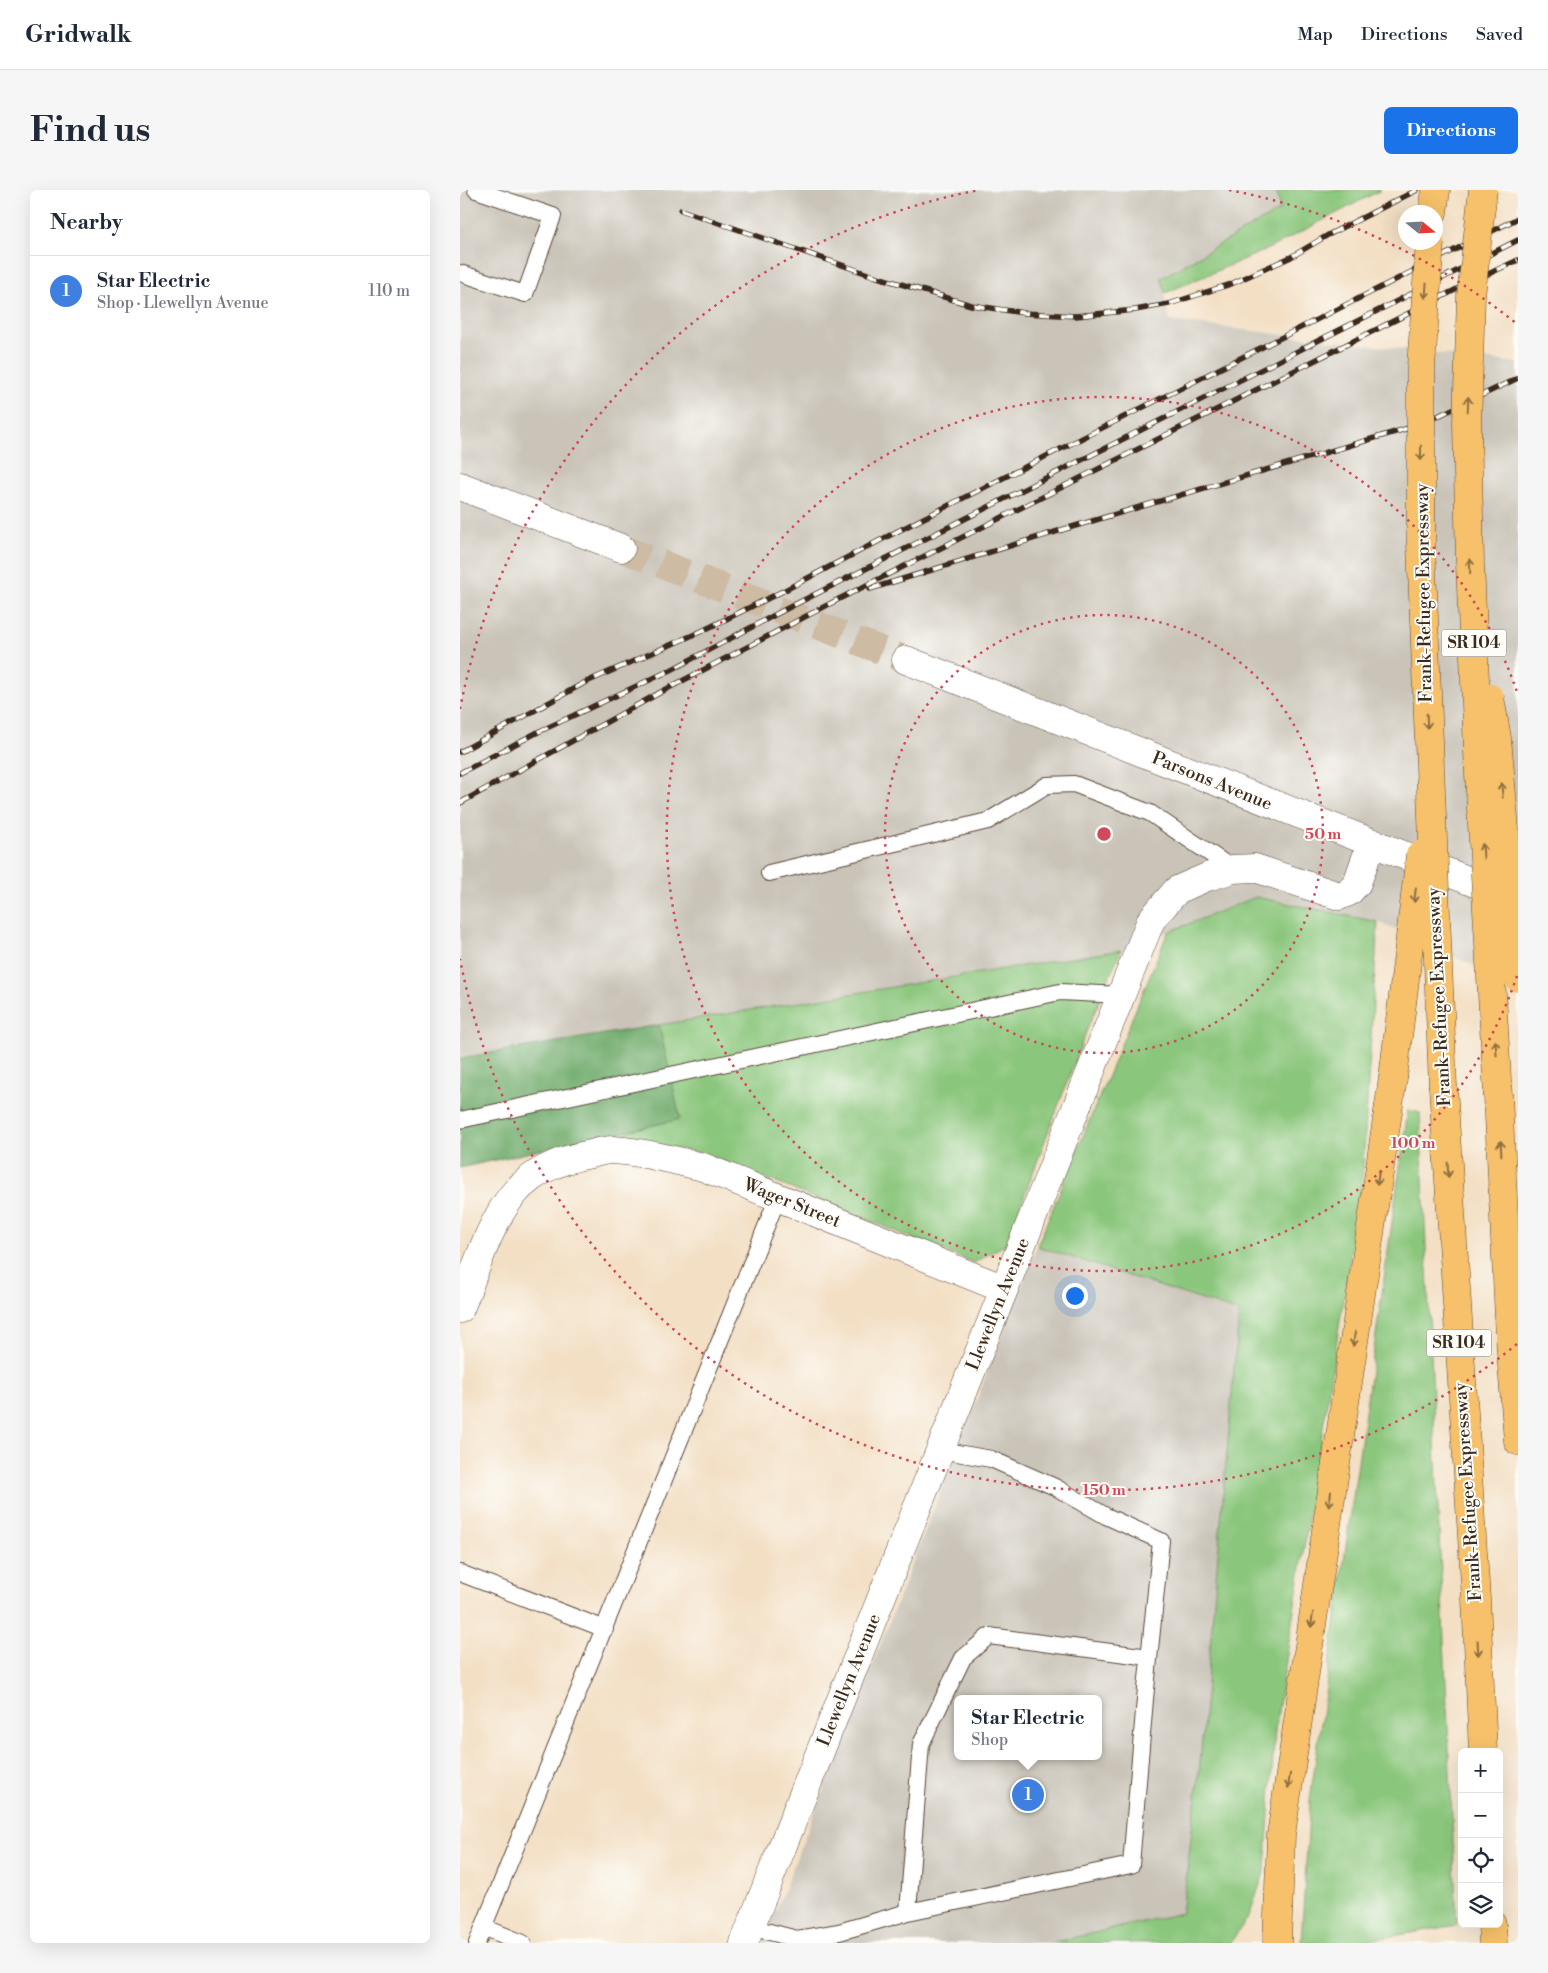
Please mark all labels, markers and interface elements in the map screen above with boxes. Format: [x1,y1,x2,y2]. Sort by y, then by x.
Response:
text: Gridwalk [25,20,132,50]
text: Map [1297,23,1333,46]
text: Directions [1361,23,1448,46]
text: Saved [1476,23,1523,46]
button: Directions [1384,107,1518,154]
text: Find us [30,109,150,152]
north arrow [1398,205,1443,250]
text: Nearby [50,210,123,236]
text: Star Electric [97,269,210,293]
text: 1 [62,281,70,301]
text: 110 m [368,281,410,301]
one-way arrow [1421,283,1431,299]
text: Shop · Llewellyn Avenue [97,293,269,313]
one-way arrow [1463,396,1472,412]
one-way arrow [1416,445,1426,461]
street label: Frank-Refugee Expressway [1411,483,1437,703]
one-way arrow [1466,558,1475,574]
road number: SR 104 [1442,629,1506,656]
one-way arrow [1423,713,1432,729]
street label: Parsons Avenue [1148,746,1276,816]
one-way arrow [1497,782,1506,798]
centre of rings [1095,825,1113,843]
text: 50 m [1305,825,1341,844]
one-way arrow [1479,843,1488,859]
one-way arrow [1410,886,1420,902]
street label: Frank-Refugee Expressway [1422,887,1456,1107]
one-way arrow [1491,1040,1500,1056]
text: 100 m [1391,1134,1436,1153]
one-way arrow [1496,1141,1506,1157]
one-way arrow [1444,1162,1453,1178]
one-way arrow [1373,1170,1383,1186]
street label: Wager Street [739,1173,845,1233]
street label: Llewellyn Avenue [961,1234,1035,1374]
your location [1062,1283,1088,1309]
one-way arrow [1349,1330,1359,1346]
road number: SR 104 [1426,1330,1492,1356]
street label: Frank-Refugee Expressway [1449,1381,1487,1602]
text: 150 m [1082,1481,1126,1500]
one-way arrow [1325,1491,1335,1507]
street label: Llewellyn Avenue [812,1610,886,1750]
one-way arrow [1307,1612,1317,1628]
one-way arrow [1473,1639,1483,1655]
popup [954,1695,1102,1760]
text: Star Electric [971,1706,1085,1730]
text: Shop [971,1730,1008,1750]
map controls [1458,1748,1503,1928]
button: + [1458,1748,1503,1793]
one-way arrow [1284,1772,1294,1788]
pin: 1 [1012,1776,1044,1814]
button: − [1458,1793,1503,1838]
button: locate [1458,1838,1503,1883]
button: layers [1458,1883,1503,1928]

